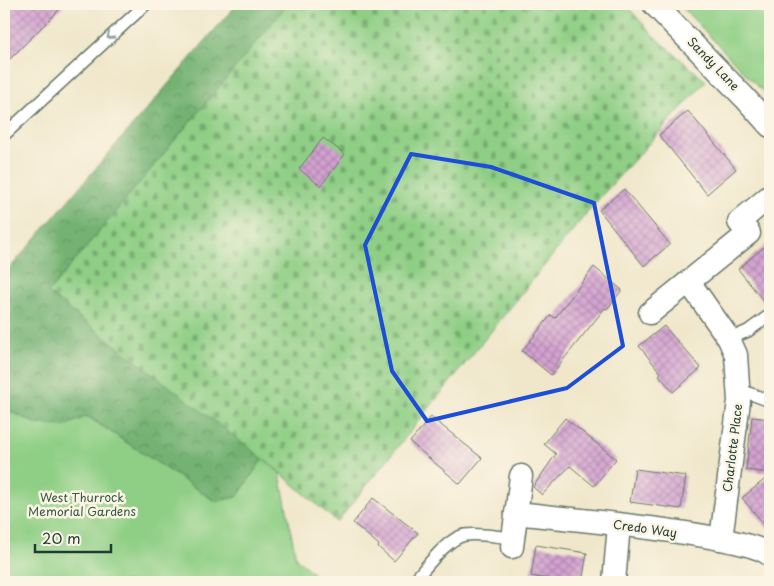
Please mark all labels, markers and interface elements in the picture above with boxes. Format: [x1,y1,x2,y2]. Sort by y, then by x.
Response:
one-way arrow [106,31,115,40]
street label: Sandy Lane [684,33,744,94]
street label: Charlotte Place [718,403,746,493]
park label: West Thurrock Memorial Gardens [28,488,136,520]
street label: Credo Way [612,515,678,541]
scale bar [35,521,111,553]
text: 20 m [42,526,81,549]

